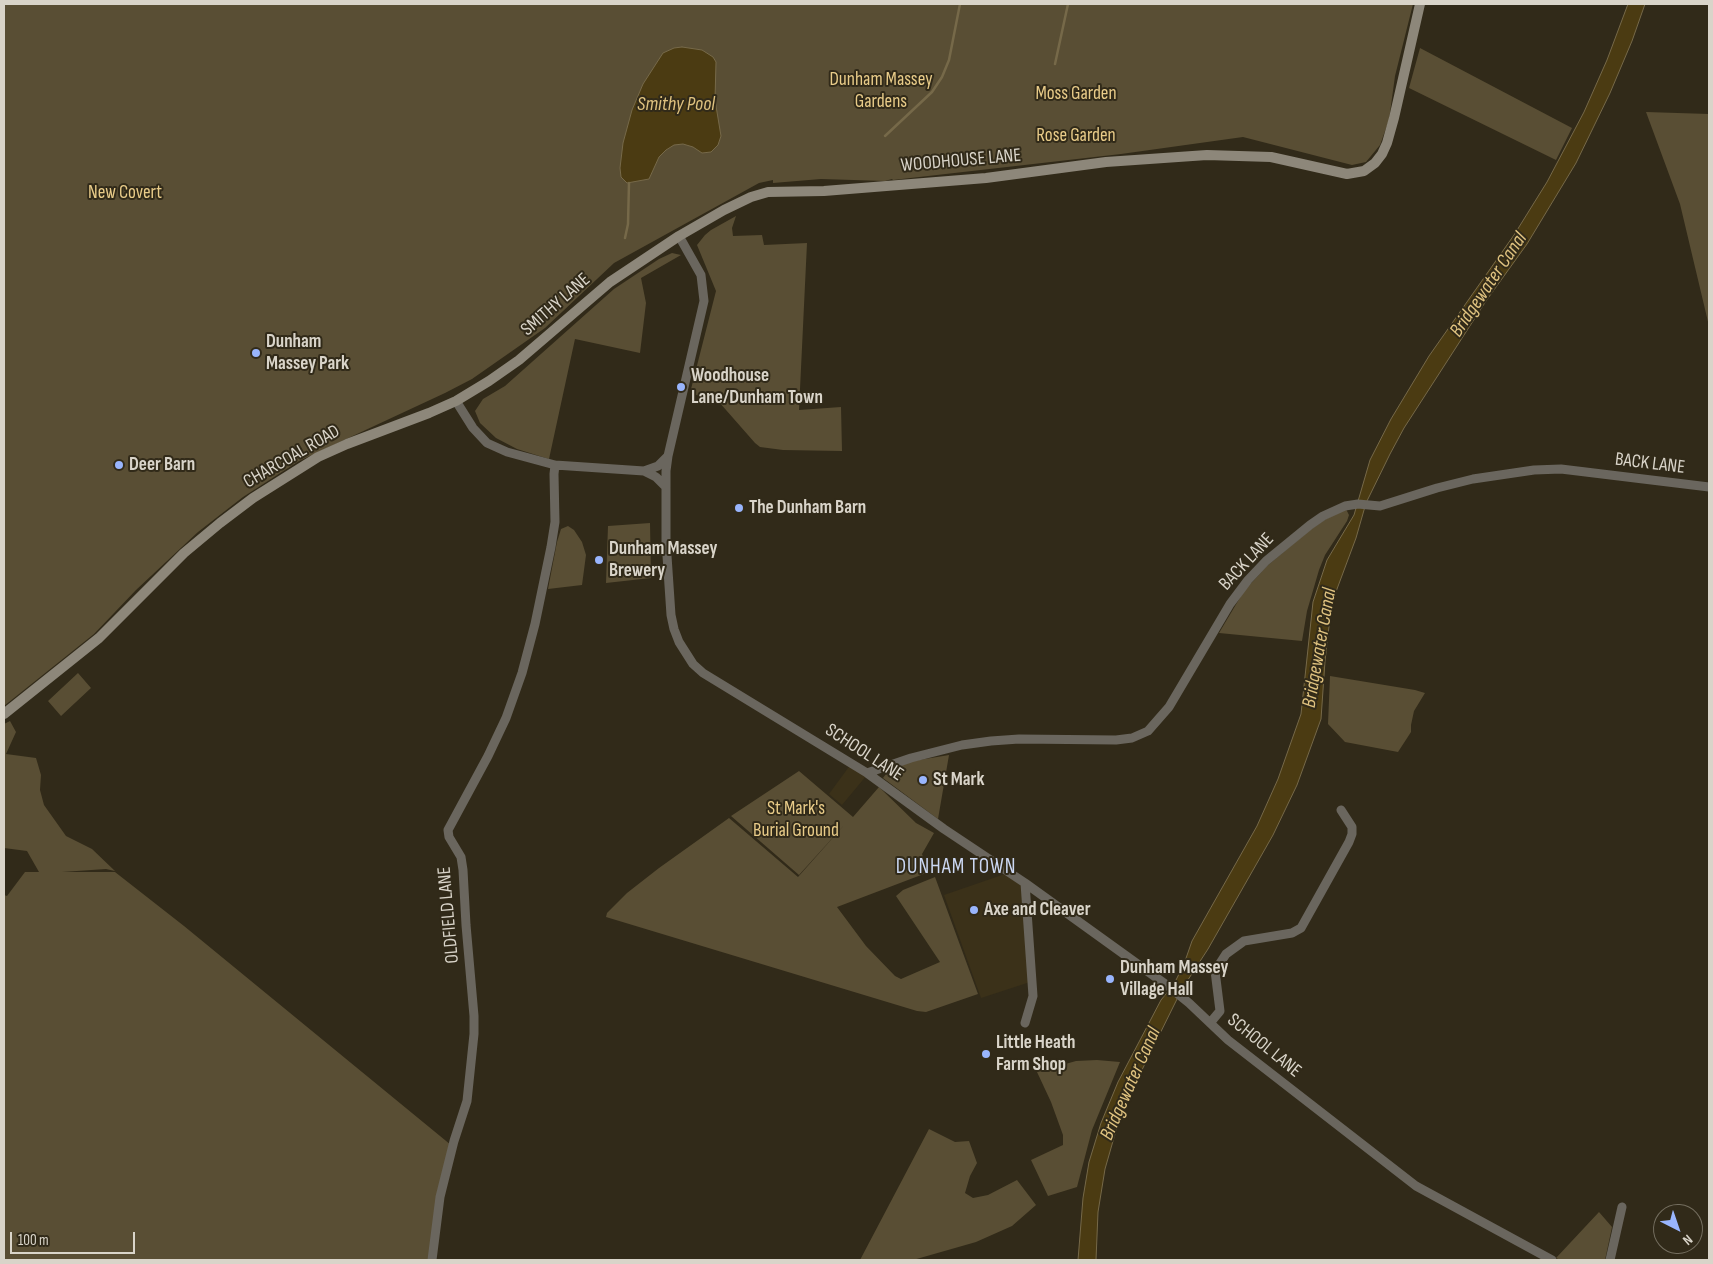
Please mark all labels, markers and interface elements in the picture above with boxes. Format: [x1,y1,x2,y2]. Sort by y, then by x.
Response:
park label: Dunham Massey Gardens [830,69,932,113]
park label: Moss Garden [1035,83,1117,105]
water label: Smithy Pool [637,93,715,117]
park label: Rose Garden [1036,125,1116,147]
street label: WOODHOUSE LANE [900,144,1022,178]
park label: New Covert [88,182,162,204]
water label: Bridgewater Canal [1445,228,1533,342]
street label: SMITHY LANE [517,269,595,341]
place label: Dunham Massey Park [266,331,349,375]
marker: Dunham Massey Park [250,347,262,359]
place label: Woodhouse Lane/Dunham Town [691,365,823,409]
marker: Woodhouse Lane/Dunham Town [675,381,687,393]
street label: CHARCOAL ROAD [240,420,344,494]
street label: BACK LANE [1614,448,1686,480]
place label: Deer Barn [129,454,195,476]
marker: Deer Barn [113,459,125,471]
place label: The Dunham Barn [749,497,866,519]
marker: The Dunham Barn [733,502,745,514]
street label: BACK LANE [1215,529,1279,595]
place label: Dunham Massey Brewery [609,538,717,582]
marker: Dunham Massey Brewery [593,554,605,566]
water label: Bridgewater Canal [1298,586,1342,710]
street label: SCHOOL LANE [821,719,907,787]
place label: St Mark [933,769,984,791]
marker: St Mark [917,774,929,786]
park label: St Mark's Burial Ground [753,798,839,842]
district label: DUNHAM TOWN [894,855,1018,881]
street label: OLDFIELD LANE [433,866,465,964]
place label: Axe and Cleaver [984,899,1091,921]
marker: Axe and Cleaver [968,904,980,916]
place label: Dunham Massey Village Hall [1120,957,1228,1001]
marker: Dunham Massey Village Hall [1104,973,1116,985]
street label: SCHOOL LANE [1222,1009,1306,1083]
water label: Bridgewater Canal [1095,1024,1167,1144]
place label: Little Heath Farm Shop [996,1032,1076,1076]
marker: Little Heath Farm Shop [980,1048,992,1060]
north arrow [1653,1204,1703,1254]
scale bar [12,1222,138,1254]
text: 100 m [18,1231,49,1250]
text: N [1679,1231,1696,1249]

